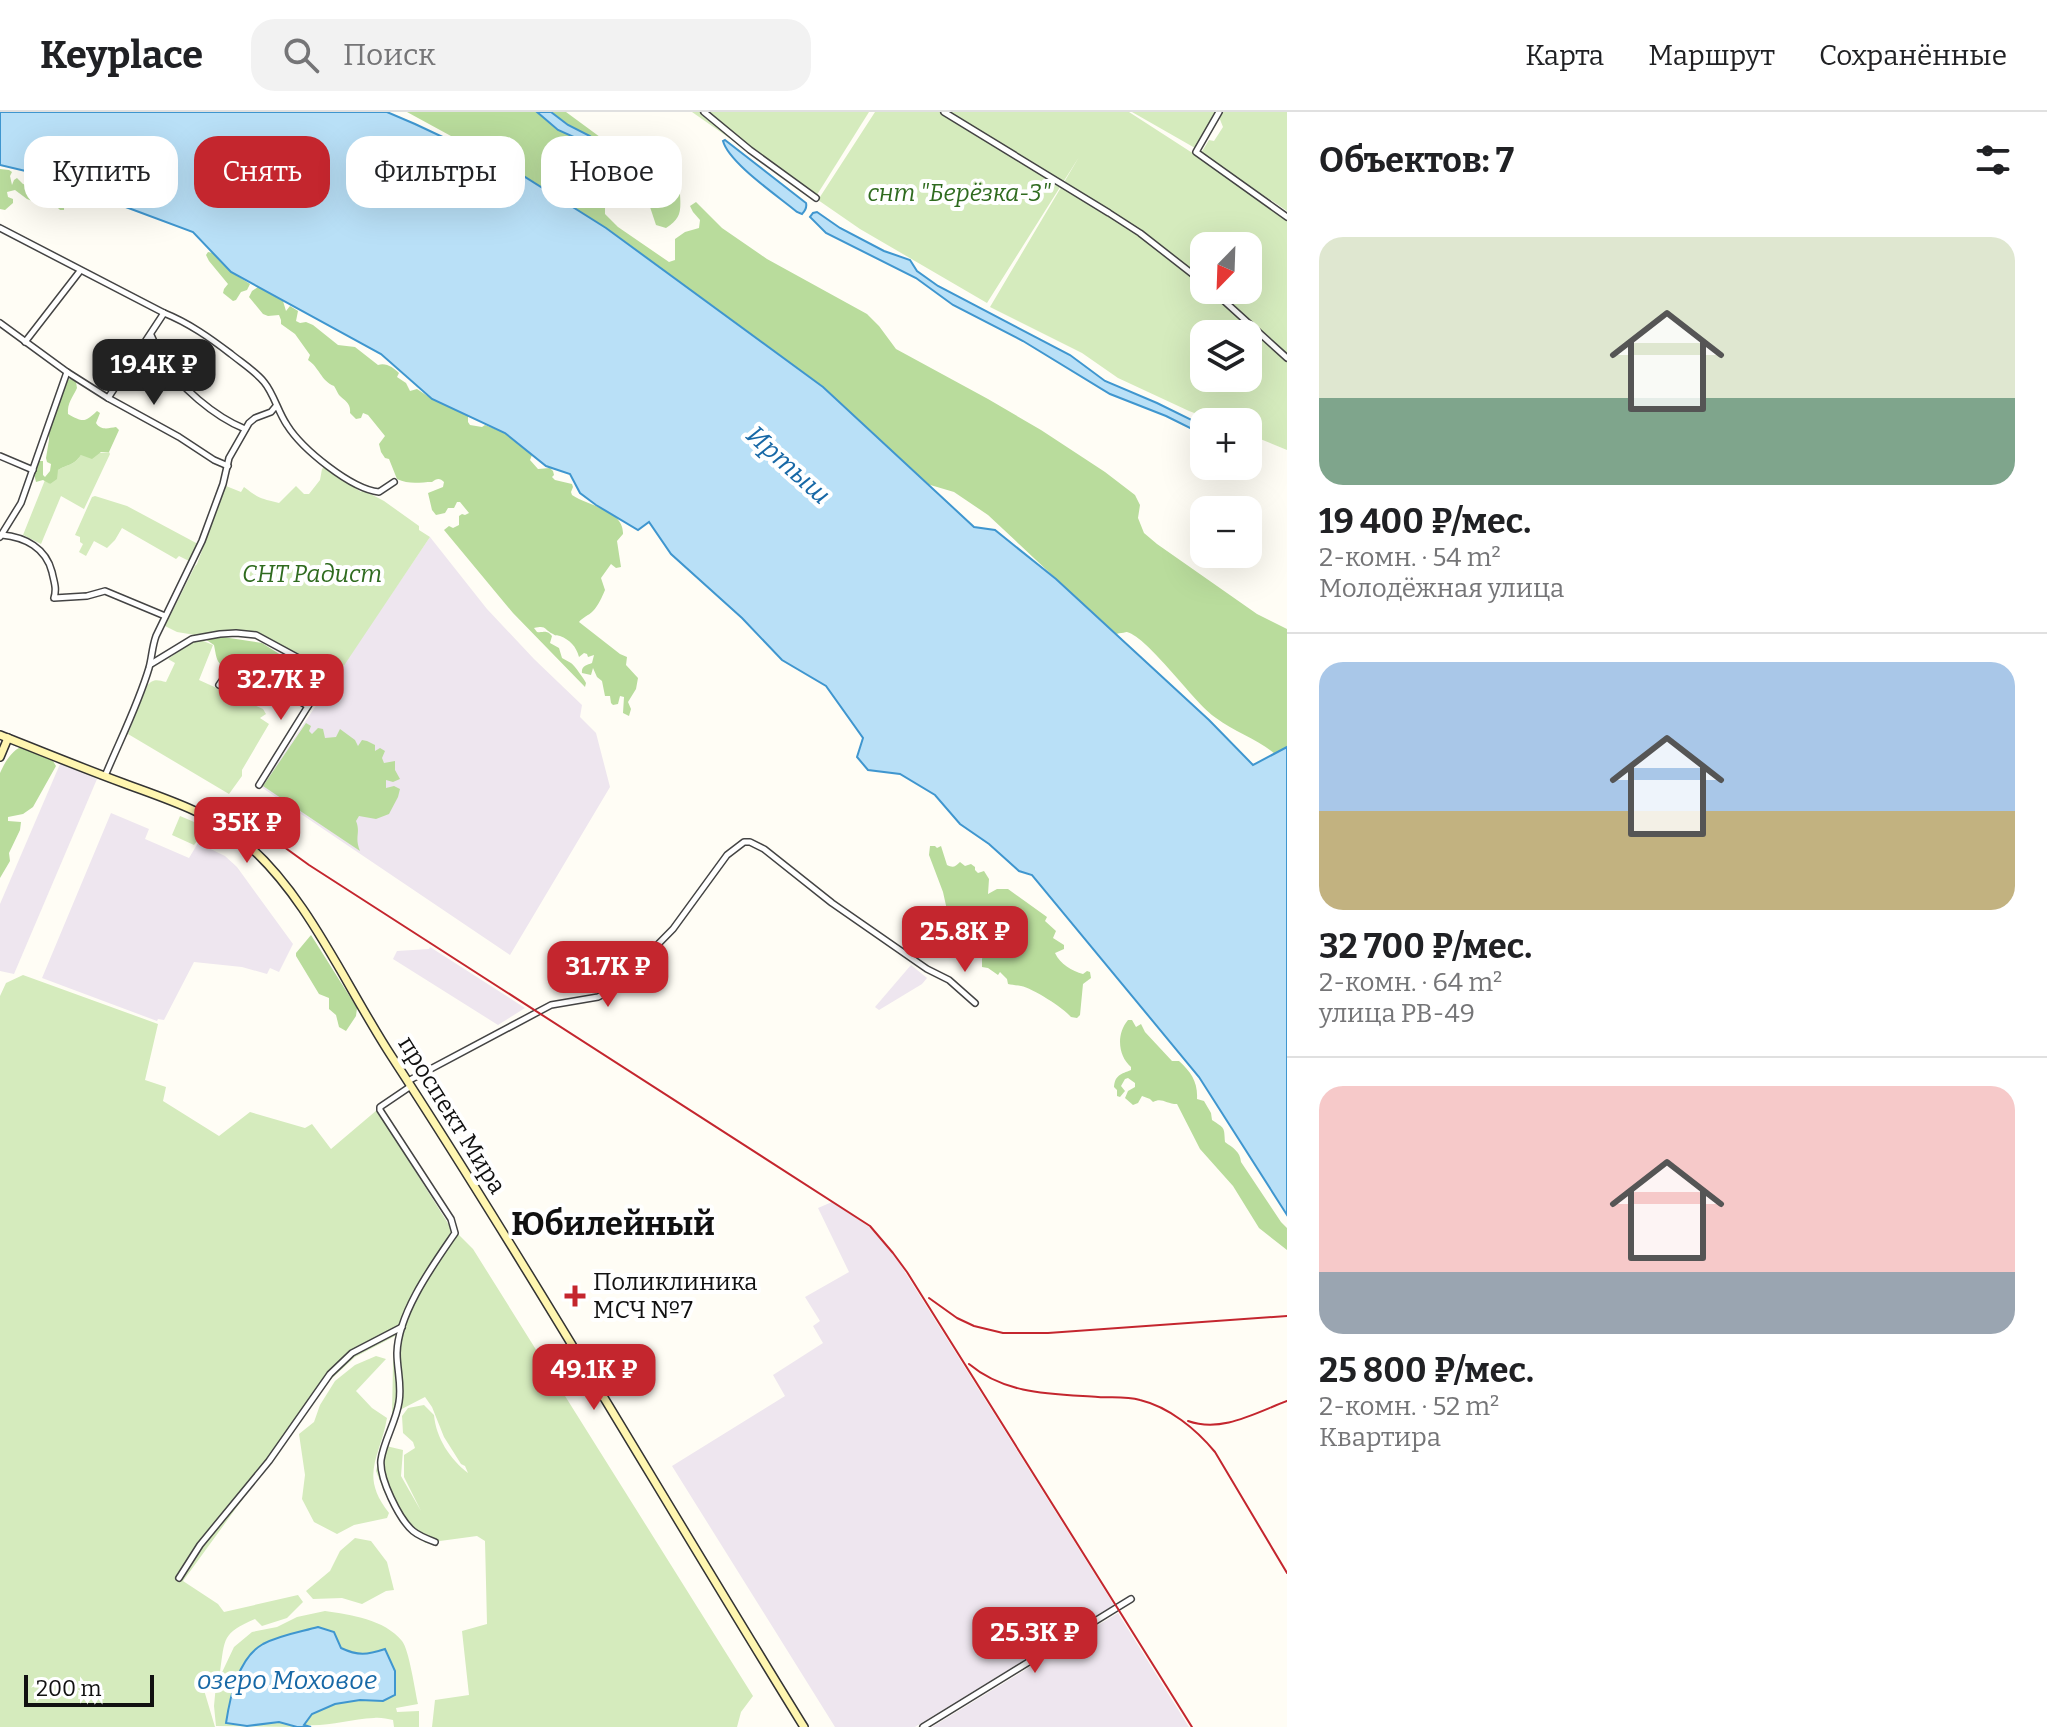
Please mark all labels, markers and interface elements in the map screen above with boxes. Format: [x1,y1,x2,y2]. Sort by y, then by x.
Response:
search box [251,19,811,91]
text: Keyplace [40,32,203,78]
icon: search [279,33,323,77]
text: Поиск [343,37,436,73]
text: Карта [1525,39,1604,72]
text: Маршрут [1648,39,1775,72]
text: Сохранённые [1819,39,2007,72]
chip: Купить [24,136,178,208]
chip: Снять [194,136,330,208]
chip: Фильтры [346,136,525,208]
chip: Новое [541,136,682,208]
icon: filters [1971,138,2015,182]
text: Объектов: 7 [1319,140,1514,181]
park label: снт "Берёзка-3" [867,179,1052,207]
north arrow [1190,232,1262,304]
map controls [1190,232,1262,568]
icon: home [1595,289,1739,433]
button: layers [1190,320,1262,392]
pin: 19.4K ₽ [80,339,228,407]
text: 19.4K ₽ [110,349,198,380]
button: + [1190,408,1262,480]
water label: Иртыш [740,419,837,511]
button: − [1190,496,1262,568]
text: 19 400 ₽/мес. [1319,501,1531,542]
text: 2-комн. · 54 m² [1319,542,1501,573]
park label: СНТ Радист [242,560,382,588]
text: Молодёжная улица [1319,573,1564,604]
pin: 32.7K ₽ [207,654,355,722]
text: 32.7K ₽ [237,664,325,695]
icon: home [1595,714,1739,858]
pin: 35K ₽ [191,797,303,865]
text: 35K ₽ [212,807,282,838]
pin: 25.8K ₽ [891,906,1039,974]
text: 25.8K ₽ [920,916,1010,947]
text: 32 700 ₽/мес. [1319,926,1532,967]
pin: 31.7K ₽ [534,941,682,1009]
text: 31.7K ₽ [565,951,651,982]
text: 2-комн. · 64 m² [1319,967,1502,998]
text: улица РВ-49 [1319,998,1475,1029]
street label: проспект Мира [392,1031,512,1199]
icon: home [1595,1138,1739,1282]
district label: Юбилейный [511,1205,715,1243]
place label: Поликлиника МСЧ №7 [593,1268,757,1324]
marker: Поликлиника МСЧ №7 [564,1285,586,1307]
pin: 49.1K ₽ [520,1344,668,1412]
text: 25 800 ₽/мес. [1319,1350,1534,1391]
text: 49.1K ₽ [550,1354,638,1385]
text: 2-комн. · 52 m² [1319,1391,1499,1422]
text: Квартира [1319,1422,1441,1453]
pin: 25.3K ₽ [961,1607,1109,1675]
text: 25.3K ₽ [990,1617,1080,1648]
water label: озеро Моховое [197,1665,377,1696]
scale bar [24,1671,154,1707]
text: 200 m [36,1675,102,1702]

